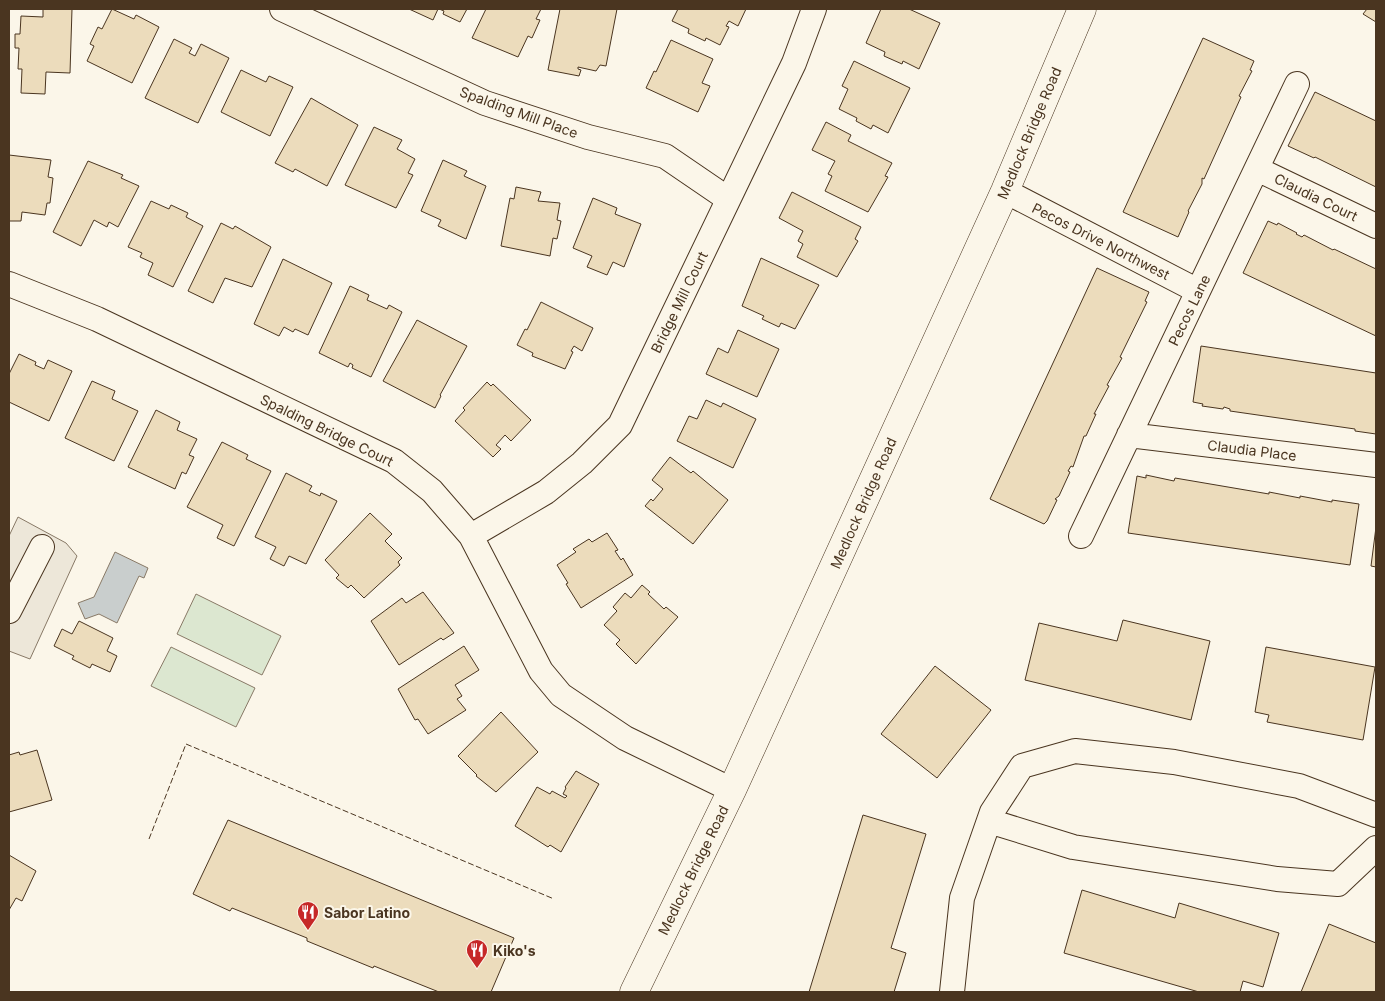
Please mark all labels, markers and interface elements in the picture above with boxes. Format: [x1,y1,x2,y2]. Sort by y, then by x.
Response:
street label: Medlock Bridge Road [993,64,1065,202]
street label: Spalding Mill Place [457,83,581,141]
street label: Claudia Court [1272,170,1361,225]
street label: Pecos Drive Northwest [1029,199,1173,283]
street label: Bridge Mill Court [647,248,711,356]
street label: Pecos Lane [1164,272,1214,348]
street label: Spalding Bridge Court [258,390,397,470]
street label: Medlock Bridge Road [826,435,900,571]
street label: Claudia Place [1206,436,1298,464]
street label: Medlock Bridge Road [654,803,732,937]
restaurant icon: Sabor Latino [296,900,320,931]
place label: Sabor Latino [324,904,410,921]
restaurant icon: Kiko's [465,938,489,969]
place label: Kiko's [493,942,536,959]

